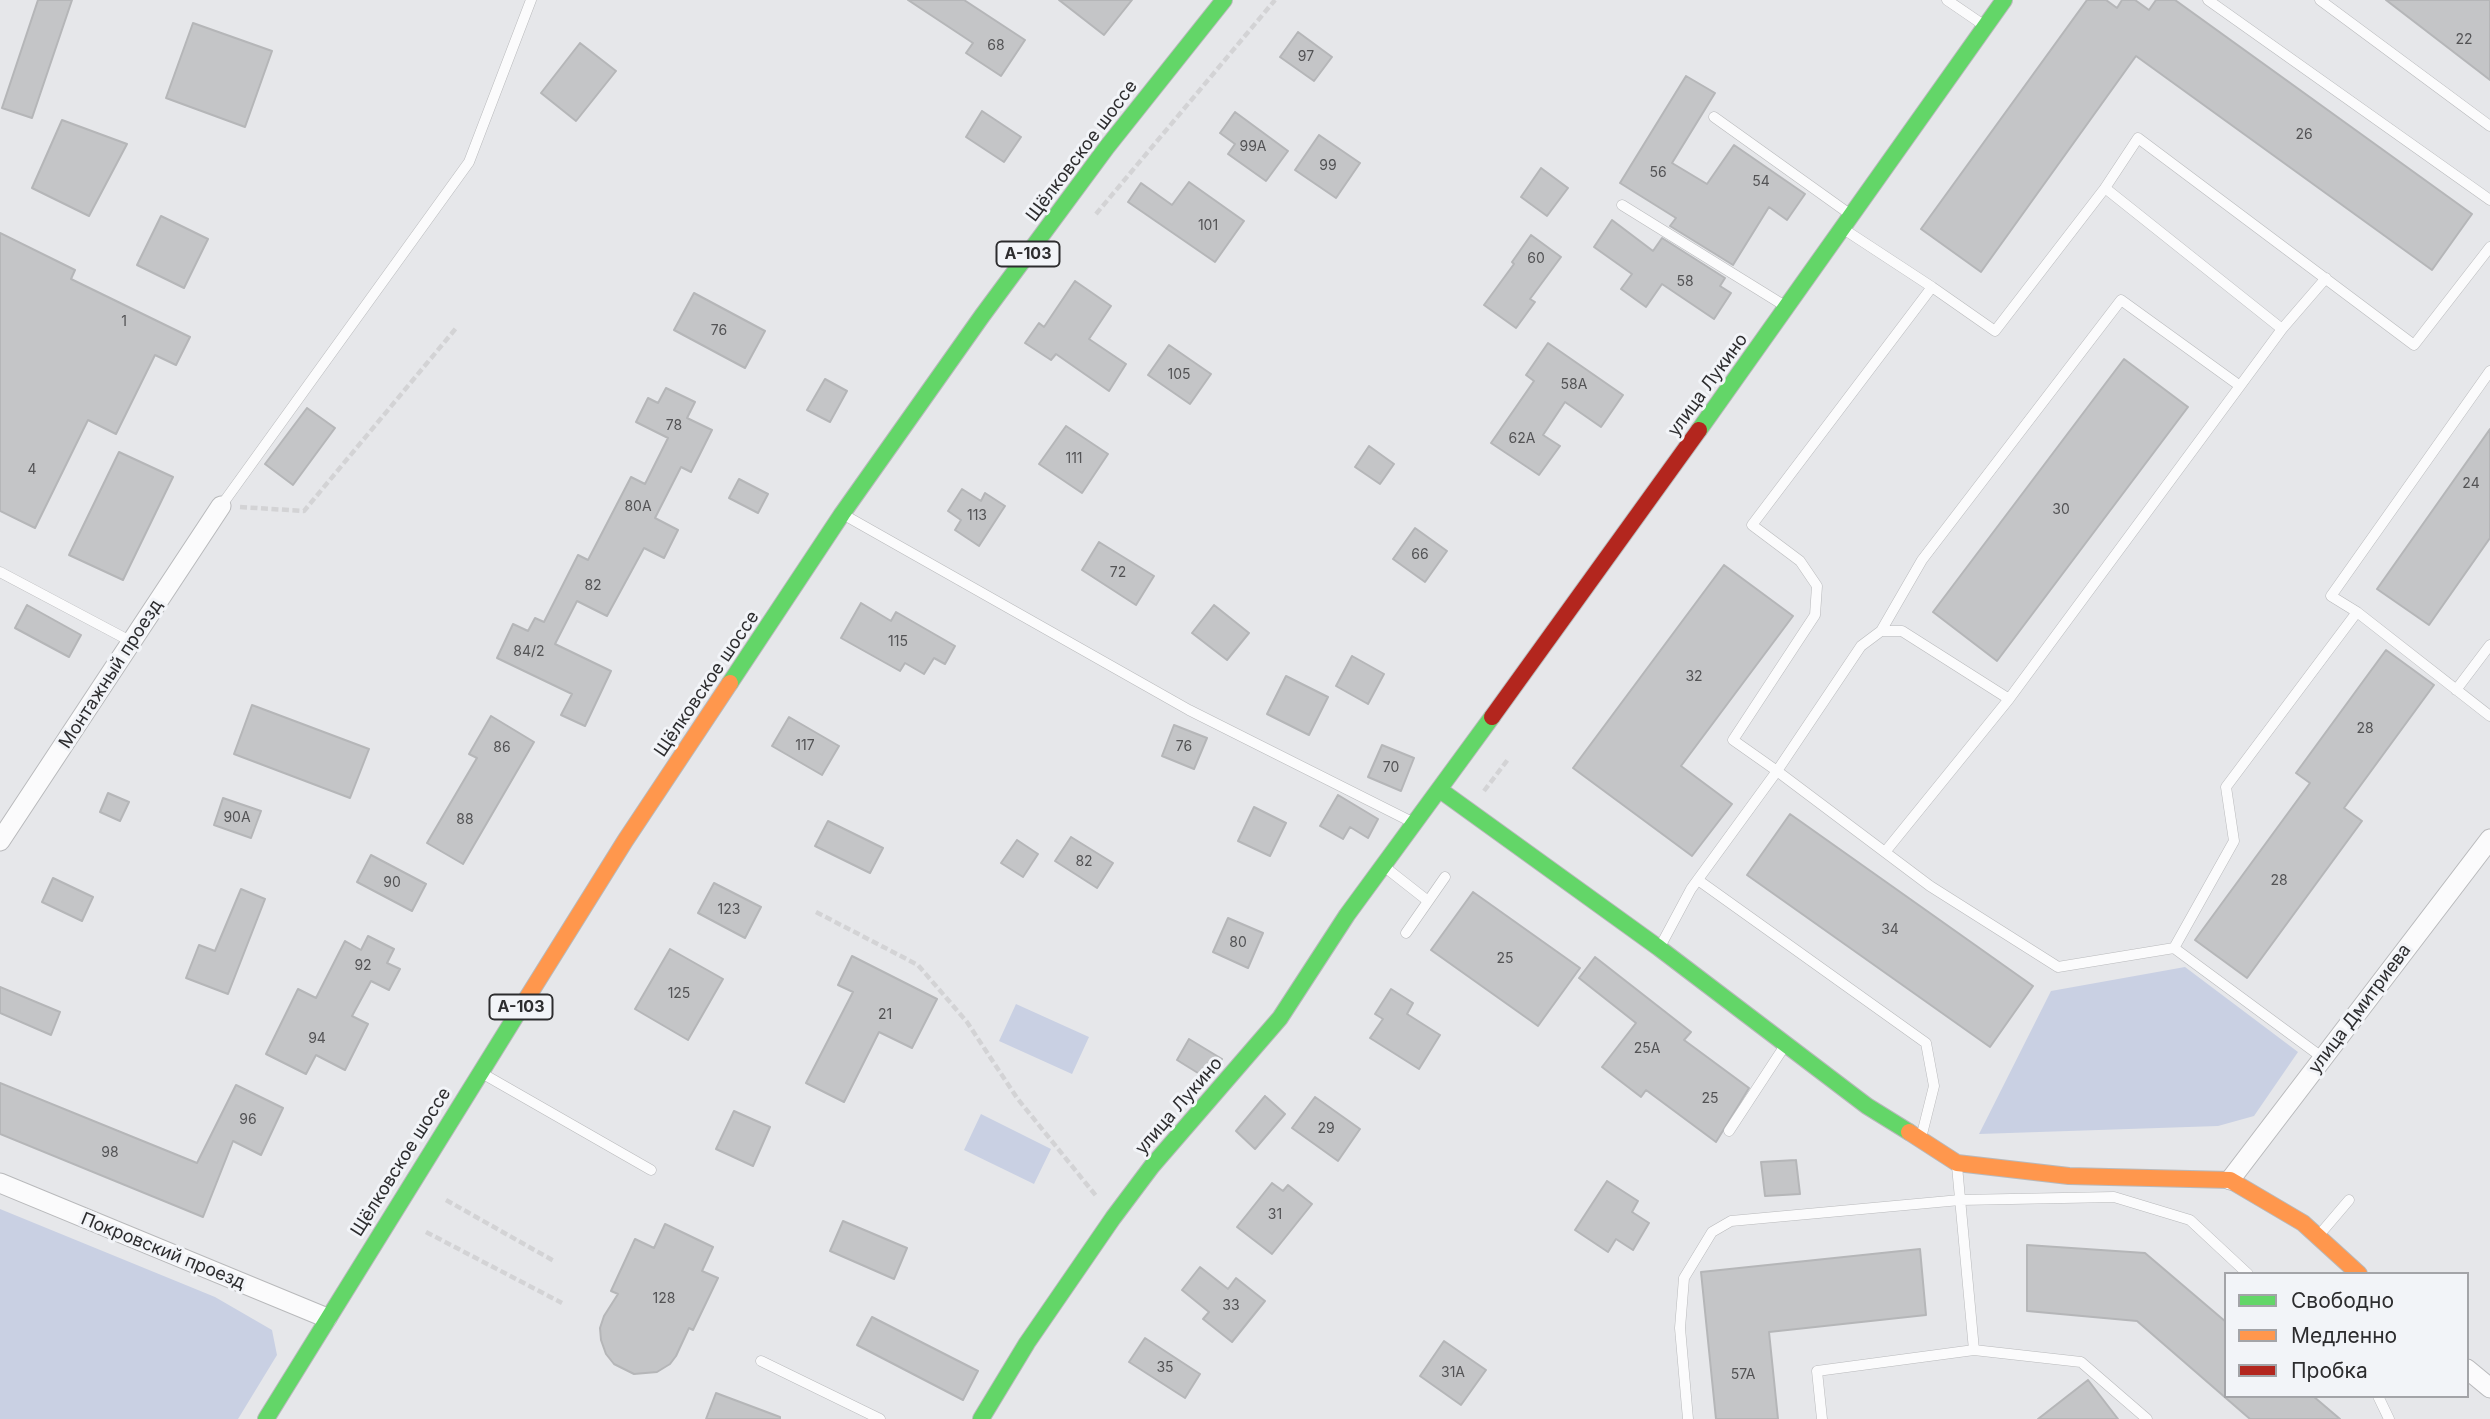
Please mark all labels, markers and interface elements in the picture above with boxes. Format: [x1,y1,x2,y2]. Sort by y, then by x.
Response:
house number: 22 [2455,32,2473,48]
house number: 68 [987,38,1005,54]
house number: 97 [1298,49,1314,65]
street label: Щёлковское шоссе [1022,76,1142,226]
house number: 26 [2295,127,2313,143]
house number: 99А [1239,139,1267,155]
house number: 99 [1319,158,1337,174]
house number: 56 [1649,165,1667,181]
house number: 54 [1752,174,1770,190]
house number: 101 [1198,218,1218,234]
road number: А-103 [996,242,1060,266]
house number: 60 [1527,251,1545,267]
house number: 58 [1676,274,1694,290]
house number: 1 [121,314,127,330]
house number: 76 [711,323,727,339]
street label: улица Лукино [1663,329,1753,441]
house number: 105 [1167,367,1191,383]
house number: 58А [1561,377,1587,393]
house number: 78 [666,418,682,434]
house number: 62А [1509,431,1535,447]
house number: 111 [1065,451,1083,467]
house number: 4 [27,462,37,478]
house number: 24 [2462,476,2480,492]
house number: 80А [624,499,652,515]
house number: 30 [2052,502,2070,518]
house number: 113 [967,508,987,524]
house number: 66 [1411,547,1429,563]
house number: 72 [1110,565,1126,581]
house number: 82 [584,578,602,594]
street label: Монтажный проезд [55,595,167,753]
street label: Щёлковское шоссе [650,607,764,761]
house number: 115 [888,634,908,650]
house number: 84/2 [513,644,545,660]
house number: 32 [1685,669,1703,685]
house number: 28 [2356,721,2374,737]
house number: 117 [795,738,815,754]
house number: 76 [1176,739,1192,755]
house number: 86 [493,740,511,756]
house number: 70 [1383,760,1399,776]
house number: 90А [223,810,251,826]
house number: 88 [456,812,474,828]
house number: 82 [1075,854,1093,870]
house number: 28 [2270,873,2288,889]
house number: 90 [383,875,401,891]
house number: 123 [718,902,740,918]
house number: 34 [1881,922,1899,938]
house number: 80 [1229,935,1247,951]
street label: улица Дмитриева [2304,940,2416,1078]
house number: 25 [1496,951,1514,967]
house number: 92 [354,958,372,974]
house number: 125 [668,986,690,1002]
road number: А-103 [490,995,552,1020]
house number: 21 [878,1007,892,1023]
house number: 94 [308,1031,326,1047]
house number: 25А [1634,1041,1660,1057]
street label: улица Лукино [1131,1053,1227,1159]
street label: Щёлковское шоссе [346,1084,456,1240]
house number: 25 [1701,1091,1719,1107]
house number: 96 [239,1112,257,1128]
house number: 29 [1317,1121,1335,1137]
house number: 98 [101,1145,119,1161]
house number: 31 [1268,1207,1282,1223]
street label: Покровский проезд [78,1208,248,1294]
legend [2224,1272,2469,1398]
text: Свободно [2291,1288,2394,1313]
house number: 128 [653,1291,675,1307]
house number: 33 [1222,1298,1240,1314]
text: Медленно [2291,1323,2397,1348]
text: Пробка [2291,1358,2368,1383]
house number: 35 [1156,1360,1174,1376]
house number: 31А [1441,1365,1465,1381]
house number: 57А [1731,1367,1755,1383]

